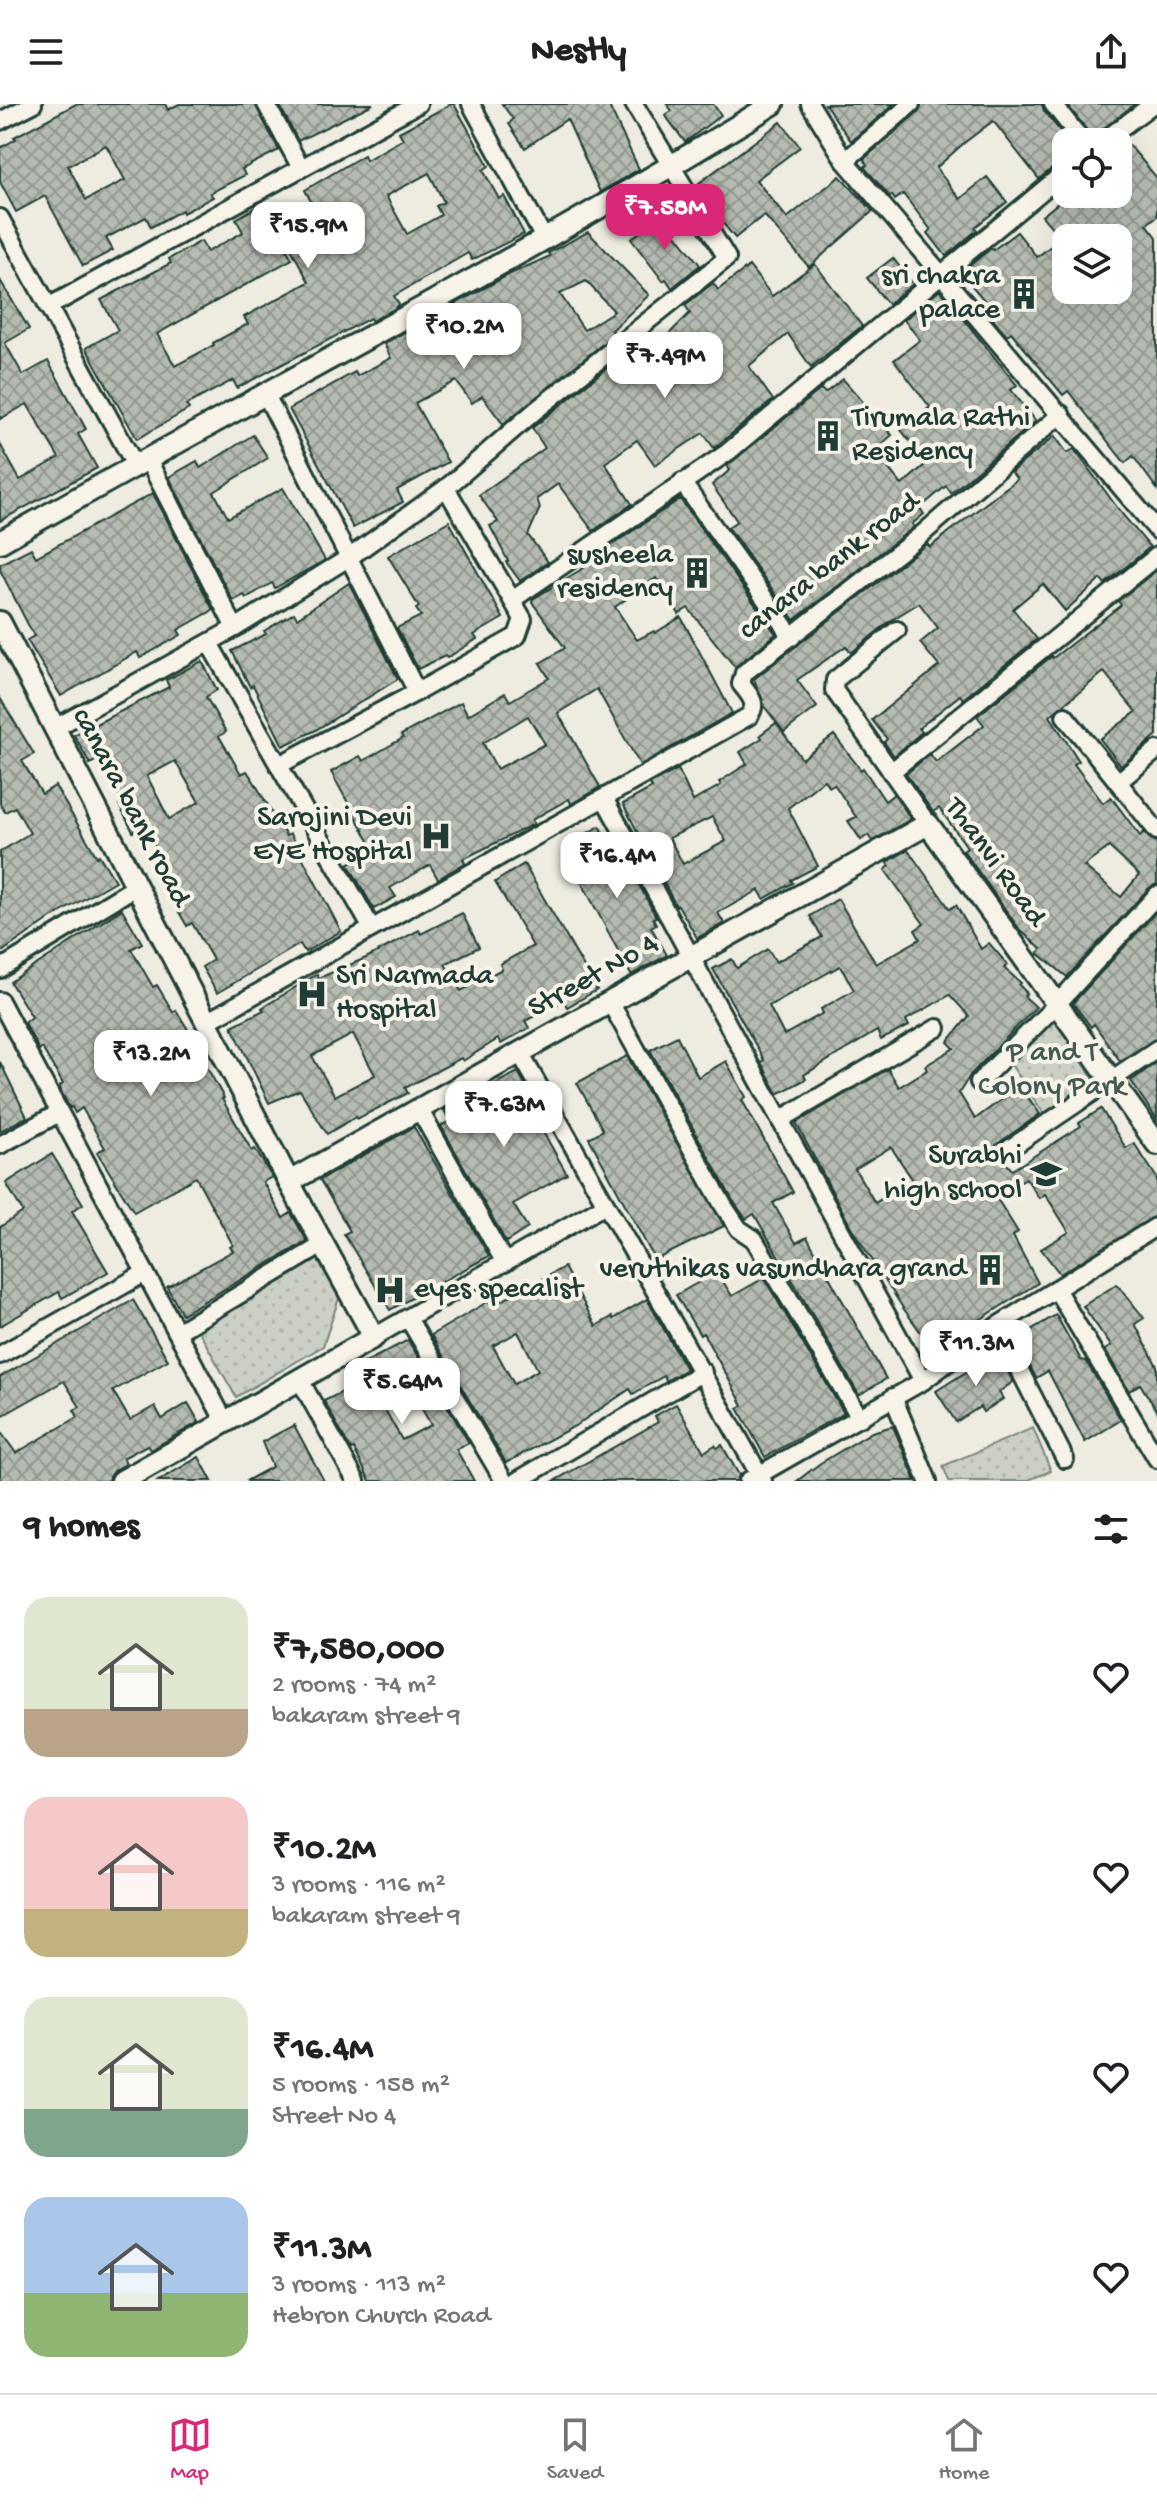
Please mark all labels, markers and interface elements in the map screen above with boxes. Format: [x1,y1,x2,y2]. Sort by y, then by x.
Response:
icon: menu [24,30,68,74]
icon: share [1089,30,1133,74]
text: Nestly [531,31,626,74]
map controls [1052,128,1132,304]
button: locate [1052,128,1132,208]
pin: ₹7.58M [600,184,730,252]
text: ₹7.58M [624,194,706,225]
pin: ₹15.9M [243,202,373,270]
text: ₹15.9M [269,212,347,243]
button: layers [1052,224,1132,304]
place label: sri chakra palace [881,260,1001,329]
building icon: sri chakra palace [1007,277,1041,311]
pin: ₹10.2M [399,303,529,371]
text: ₹10.2M [424,313,504,344]
pin: ₹7.49M [600,332,730,400]
text: ₹7.49M [625,342,705,373]
place label: Tirumala Rathi Residency [850,402,1030,471]
building icon: Tirumala Rathi Residency [811,419,845,453]
street label: canara bank road [733,484,929,648]
place label: susheela residency [557,539,674,608]
building icon: susheela residency [680,556,714,590]
street label: canara bank road [63,703,198,915]
street label: Thanvi Road [934,790,1054,936]
place label: Sarojini Devi EYE Hospital [253,802,412,871]
hospital icon: Sarojini Devi EYE Hospital [419,819,453,853]
pin: ₹16.4M [552,832,682,900]
text: ₹16.4M [578,842,656,873]
street label: Street No 4 [523,927,665,1027]
place label: Sri Narmada Hospital [336,960,495,1029]
hospital icon: Sri Narmada Hospital [295,977,329,1011]
pin: ₹13.2M [86,1030,216,1098]
park label: P and T Colony Park [978,1037,1128,1106]
text: ₹13.2M [112,1040,190,1071]
pin: ₹7.63M [439,1081,569,1149]
text: ₹7.63M [463,1091,545,1122]
place label: Surabhi high school [884,1140,1022,1209]
school or university icon: Surabhi high school [1029,1157,1063,1191]
place label: veruthikas vasundhara grand [599,1253,968,1288]
building icon: veruthikas vasundhara grand [973,1253,1007,1287]
hospital icon: eyes specalist [373,1273,407,1307]
place label: eyes specalist [414,1273,585,1308]
pin: ₹11.3M [911,1320,1041,1388]
text: ₹11.3M [938,1330,1014,1361]
pin: ₹5.64M [337,1358,467,1426]
text: ₹5.64M [362,1368,442,1399]
icon: filters [1089,1507,1133,1551]
text: 9 homes [24,1509,139,1549]
icon: home [88,1629,184,1725]
text: ₹7,580,000 [272,1631,444,1671]
icon: heart [1089,1655,1133,1699]
text: 2 rooms · 74 m² [272,1671,436,1702]
text: bakaram street 9 [272,1702,460,1733]
icon: home [88,1829,184,1925]
text: ₹10.2M [272,1831,375,1871]
icon: heart [1089,1855,1133,1899]
text: 3 rooms · 116 m² [272,1871,445,1902]
text: bakaram street 9 [272,1902,460,1933]
icon: home [88,2029,184,2125]
text: ₹16.4M [272,2031,373,2071]
icon: heart [1089,2055,1133,2099]
text: 5 rooms · 158 m² [272,2071,450,2102]
text: Street No 4 [272,2102,396,2133]
icon: home [88,2229,184,2325]
text: ₹11.3M [272,2231,371,2271]
icon: heart [1089,2255,1133,2299]
text: 3 rooms · 113 m² [272,2271,446,2302]
text: Hebron Church Road [272,2302,490,2333]
tab: Map [168,2413,212,2487]
tab: Saved [547,2413,603,2487]
tab: Home [938,2413,989,2487]

